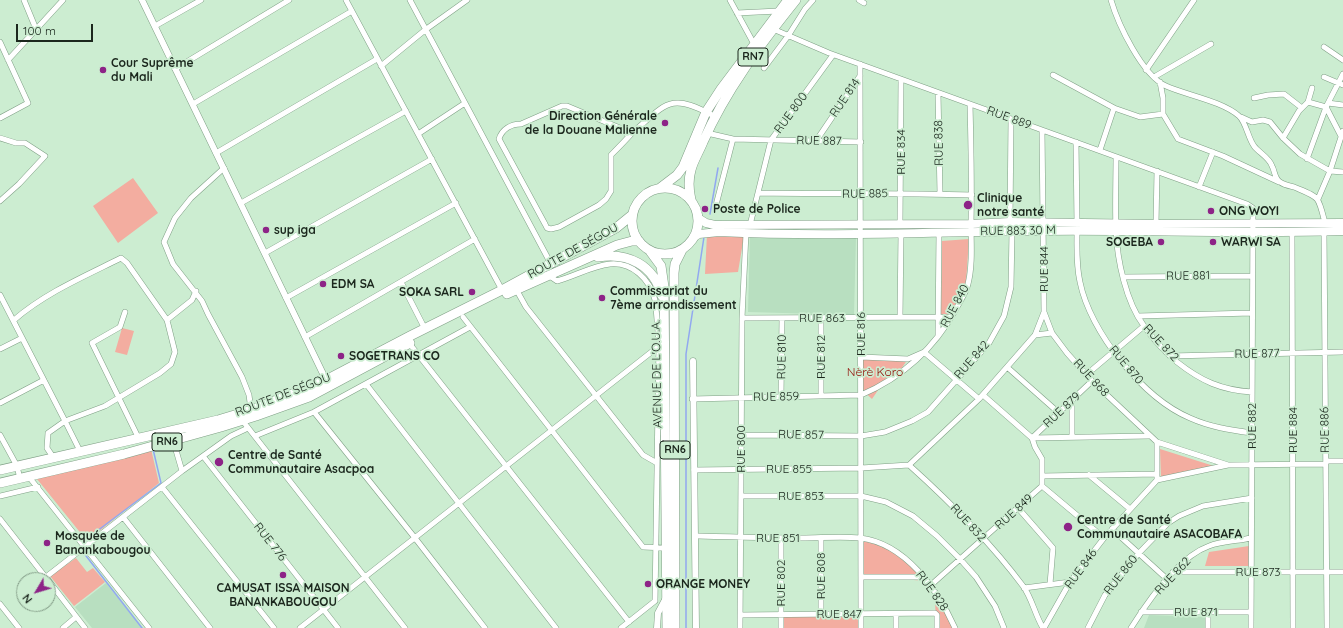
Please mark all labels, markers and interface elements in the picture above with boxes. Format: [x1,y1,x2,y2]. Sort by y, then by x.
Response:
scale bar [18,16,95,42]
text: 100 m [23,23,56,38]
road number: RN7 [738,48,768,66]
place label: Cour Suprême du Mali [111,56,194,84]
marker: Cour Suprême du Mali [98,65,108,75]
street label: RUE 814 [827,76,863,120]
street label: RUE 800 [771,90,811,136]
street label: RUE 889 [985,103,1033,133]
place label: Direction Générale de la Douane Malienne [525,109,657,137]
marker: Direction Générale de la Douane Malienne [660,118,670,128]
street label: RUE 838 [931,120,947,166]
street label: RUE 834 [894,129,908,175]
street label: RUE 887 [796,133,842,149]
street label: RUE 885 [842,186,888,202]
place label: Clinique notre santé [977,191,1044,219]
marker: Clinique notre santé [962,199,974,211]
place label: Poste de Police [713,202,801,216]
marker: Poste de Police [700,204,710,214]
place label: ONG WOYI [1219,204,1279,218]
marker: ONG WOYI [1206,206,1216,216]
street label: ROUTE DE SÉGOU [525,220,621,282]
place label: sup iga [274,223,316,237]
street label: RUE 883 30 M [980,223,1056,239]
marker: sup iga [261,225,271,235]
place label: SOGEBA [1106,235,1153,249]
place label: WARWI SA [1221,235,1281,249]
marker: SOGEBA [1156,237,1166,247]
marker: WARWI SA [1208,237,1218,247]
street label: RUE 844 [1037,246,1051,292]
street label: RUE 881 [1166,268,1210,284]
place label: EDM SA [331,277,374,291]
marker: EDM SA [318,279,328,289]
street label: RUE 840 [938,282,972,330]
place label: Commissariat du 7ème arrondissement [610,284,737,312]
place label: SOKA SARL [399,285,464,299]
marker: SOKA SARL [467,287,477,297]
marker: Commissariat du 7ème arrondissement [597,293,607,303]
street label: RUE 863 [799,311,845,325]
street label: RUE 816 [854,312,868,356]
street label: AVENUE DE L'O.U.A. [649,320,665,428]
street label: RUE 872 [1140,321,1182,365]
street label: RUE 810 [774,335,790,379]
street label: RUE 812 [814,335,828,379]
street label: RUE 842 [951,338,993,382]
street label: RUE 870 [1106,343,1146,387]
street label: RUE 877 [1234,346,1280,362]
place label: SOGETRANS CO [349,349,440,363]
marker: SOGETRANS CO [336,351,346,361]
street label: RUE 868 [1070,356,1112,400]
park label: Nèrè Koro [847,365,903,379]
street label: ROUTE DE SÉGOU [233,370,333,420]
street label: RUE 859 [753,389,799,405]
street label: RUE 879 [1040,389,1084,431]
street label: RUE 882 [1245,403,1259,449]
street label: RUE 884 [1286,407,1300,453]
street label: RUE 886 [1317,407,1333,453]
street label: RUE 800 [734,425,748,473]
street label: RUE 857 [778,427,824,443]
road number: RN6 [152,433,182,451]
road number: RN6 [660,441,690,459]
place label: Centre de Santé Communautaire Asacpoa [228,448,374,476]
marker: Centre de Santé Communautaire Asacpoa [213,456,225,468]
street label: RUE 855 [766,462,812,476]
street label: RUE 853 [778,489,824,503]
street label: RUE 849 [992,491,1036,533]
street label: RUE 832 [947,501,989,545]
place label: Centre de Santé Communautaire ASACOBAFA [1077,513,1242,541]
street label: RUE 776 [250,520,290,564]
marker: Centre de Santé Communautaire ASACOBAFA [1062,521,1074,533]
place label: Mosquée de Banankabougou [55,529,150,557]
street label: RUE 851 [756,531,800,545]
marker: Mosquée de Banankabougou [42,538,52,548]
street label: RUE 846 [1062,546,1100,592]
street label: RUE 860 [1101,552,1141,598]
street label: RUE 808 [814,553,828,599]
street label: RUE 862 [1152,554,1194,598]
street label: RUE 802 [774,560,788,606]
street label: RUE 873 [1235,565,1281,579]
street label: RUE 828 [913,568,951,614]
marker: CAMUSAT ISSA MAISON BANANKABOUGOU [278,570,288,580]
north arrow [16,572,56,612]
place label: ORANGE MONEY [656,577,750,591]
marker: ORANGE MONEY [643,579,653,589]
place label: CAMUSAT ISSA MAISON BANANKABOUGOU [216,581,350,609]
text: N [19,591,35,606]
street label: RUE 871 [1174,605,1218,619]
street label: RUE 847 [816,607,862,621]

